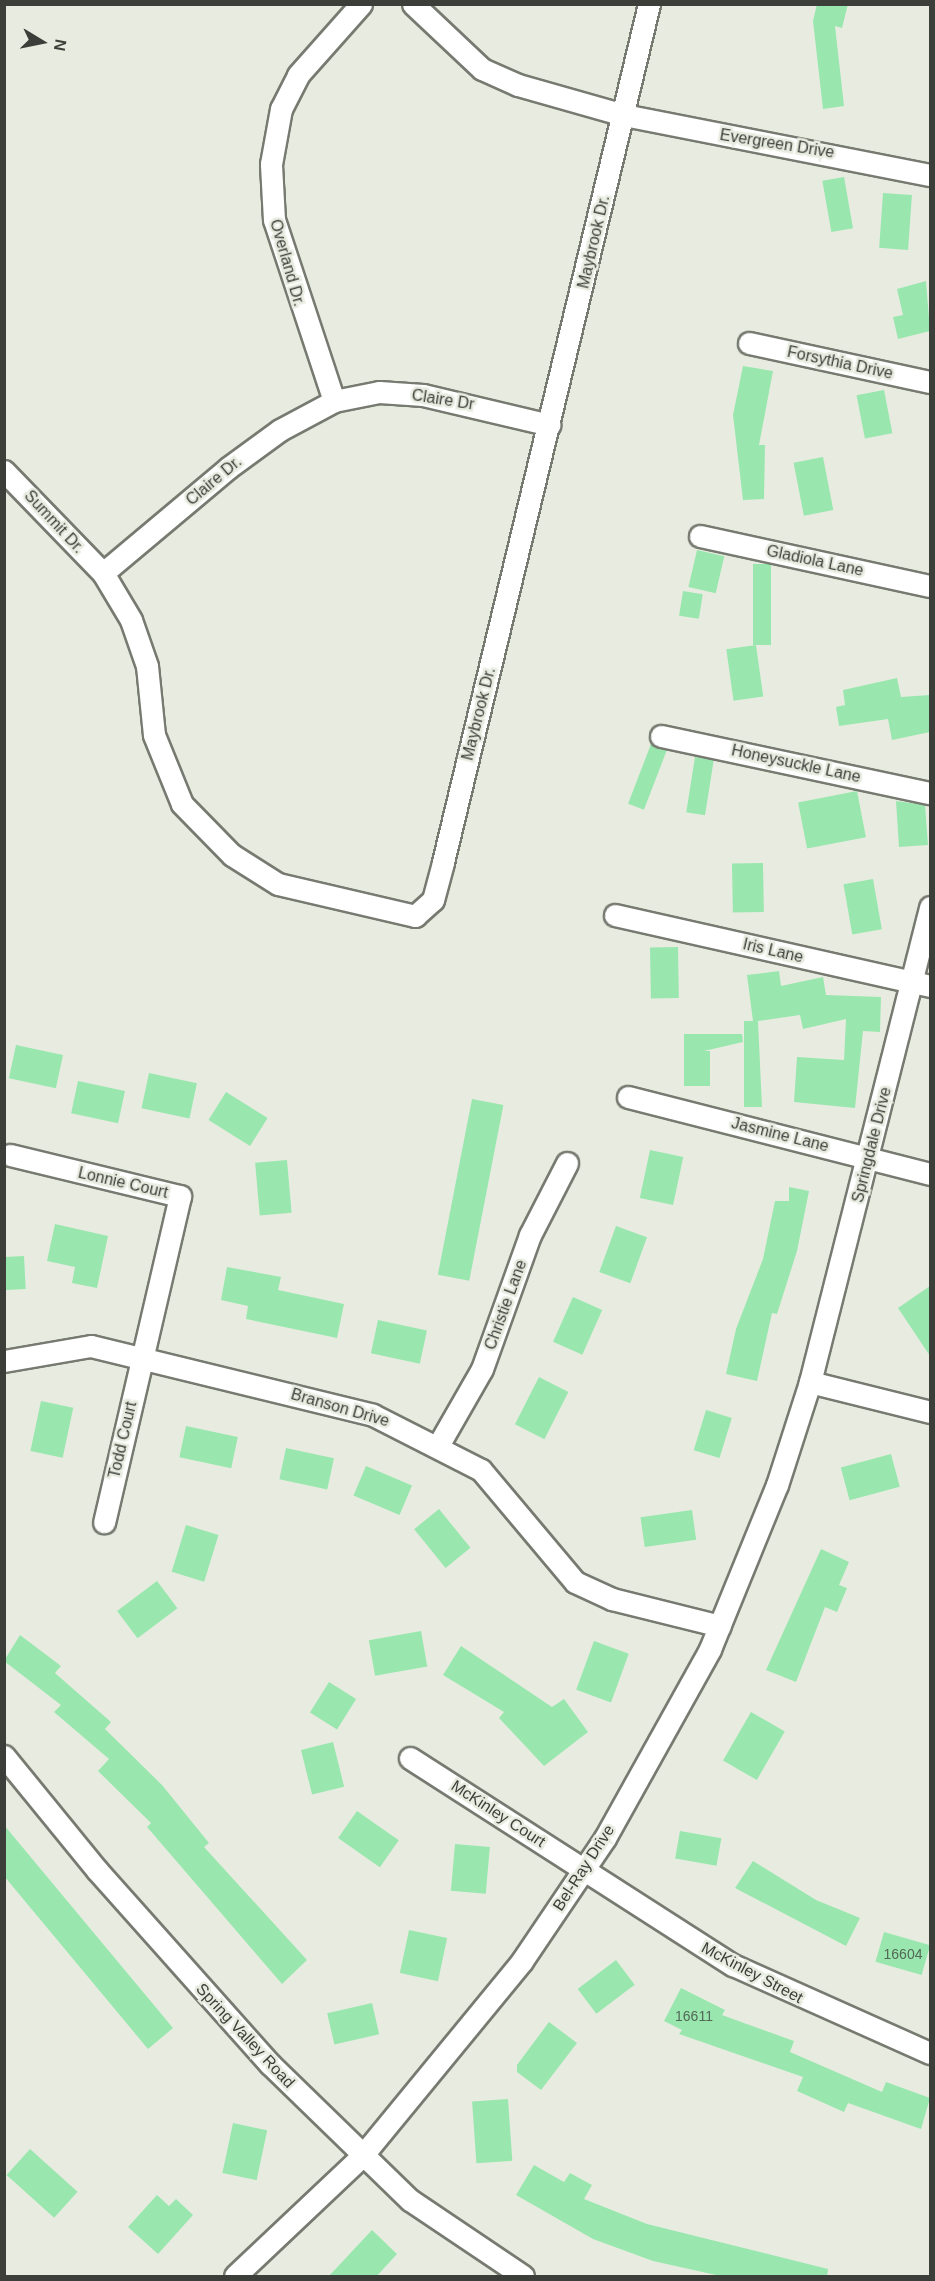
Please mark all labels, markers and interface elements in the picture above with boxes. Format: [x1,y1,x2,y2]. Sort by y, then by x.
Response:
north arrow [12,12,72,72]
text: N [51,38,70,52]
street label: Evergreen Drive [718,125,836,163]
street label: Maybrook Dr. [574,193,614,291]
street label: Overland Dr. [265,217,309,309]
street label: Forsythia Drive [785,342,895,384]
street label: Claire Dr [410,386,476,414]
street label: Claire Dr. [182,452,246,510]
street label: Summit Dr. [20,487,88,557]
street label: Gladiola Lane [765,541,865,581]
street label: Maybrook Dr. [458,666,500,762]
street label: Honeysuckle Lane [730,741,862,787]
street label: Iris Lane [741,935,805,967]
street label: Springdale Drive [848,1085,896,1205]
street label: Jasmine Lane [729,1114,831,1156]
street label: Lonnie Court [76,1163,170,1203]
street label: Christie Lane [481,1257,531,1353]
street label: Branson Drive [289,1385,391,1431]
street label: Todd Court [105,1400,141,1480]
street label: McKinley Court [447,1776,549,1852]
street label: Bel-Ray Drive [549,1821,619,1915]
street label: McKinley Street [698,1938,806,2008]
house number: 16604 [884,1946,922,1962]
street label: Spring Valley Road [192,1980,298,2092]
house number: 16611 [675,2008,713,2024]

